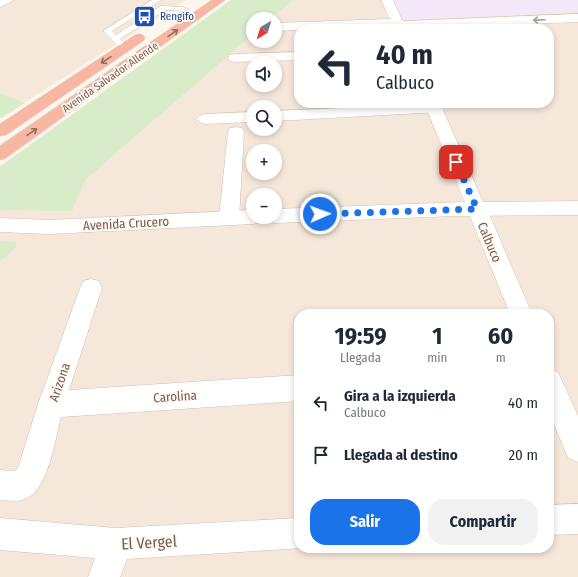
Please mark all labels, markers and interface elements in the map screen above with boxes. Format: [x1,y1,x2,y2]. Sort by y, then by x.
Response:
bus stop icon: Rengifo [132,3,158,29]
place label: Rengifo [160,10,194,23]
north arrow [246,12,282,48]
map controls [246,12,282,224]
one-way arrow [533,16,546,23]
one-way arrow [167,29,178,37]
text: 40 m [376,38,433,71]
street label: Avenida Salvador Allende [60,39,161,116]
icon: left [310,40,362,92]
button: sound [246,56,282,92]
one-way arrow [100,57,112,65]
text: Calbuco [376,72,434,94]
button: search [246,100,282,136]
one-way arrow [26,128,37,136]
button: + [246,144,282,180]
pin [439,145,473,179]
icon: arrive [445,151,467,173]
button: − [246,188,282,224]
position arrow [299,193,341,235]
street label: Avenida Crucero [83,214,170,233]
street label: Calbuco [474,220,505,265]
text: 19:59 [335,322,387,350]
text: 1 [432,322,442,350]
text: 60 [488,322,513,350]
text: Llegada [340,350,381,365]
text: min [427,350,447,365]
text: m [496,350,506,365]
street label: Arizona [46,361,73,403]
street label: Carolina [153,387,197,406]
text: Gira a la izquierda [344,387,456,405]
icon: left [310,392,332,414]
text: 40 m [508,394,538,412]
text: Calbuco [344,405,386,420]
icon: arrive [310,444,332,466]
text: Llegada al destino [344,446,458,464]
text: 20 m [509,446,538,464]
button: Salir [310,499,420,545]
button: Compartir [428,499,538,545]
street label: El Vergel [121,532,177,553]

